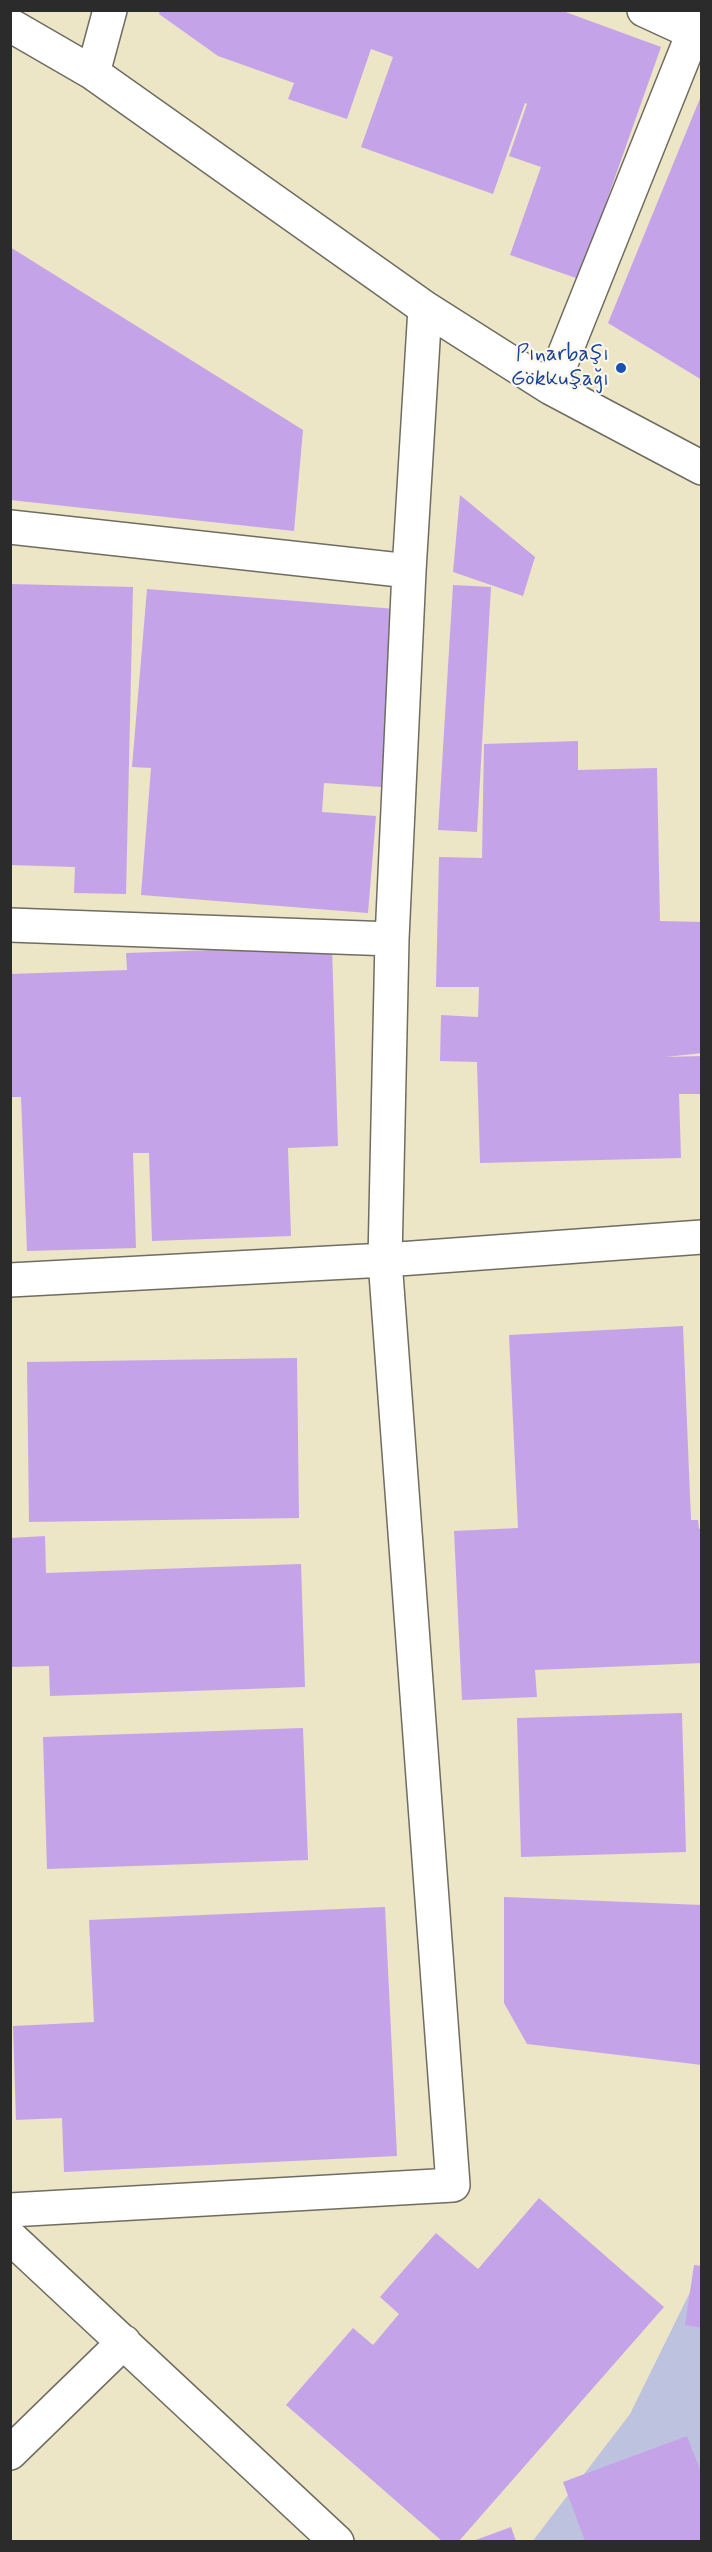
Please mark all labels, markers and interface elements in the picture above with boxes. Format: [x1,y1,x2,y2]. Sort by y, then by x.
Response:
place label: Pınarbaşı Gökkuşağı [511,342,609,394]
marker: Pınarbaşı Gökkuşağı [614,361,628,375]

